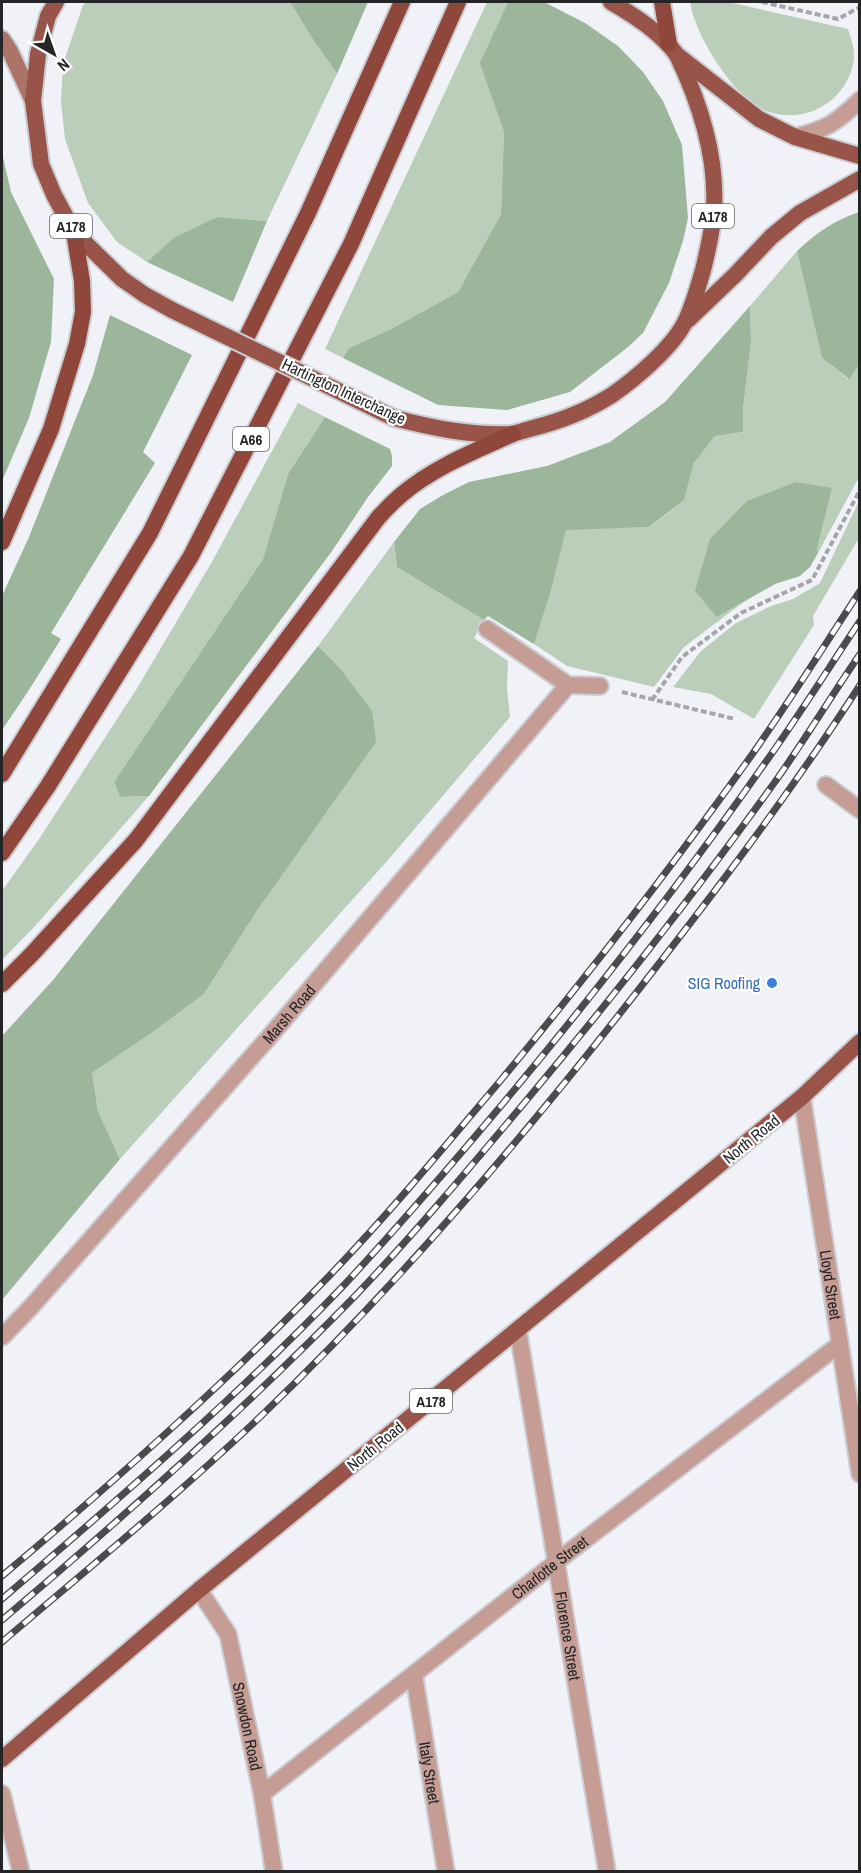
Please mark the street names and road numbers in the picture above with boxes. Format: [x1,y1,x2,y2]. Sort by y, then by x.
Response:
road number: A178 [692,204,734,228]
road number: A178 [50,214,92,238]
street label: Hartington Interchange [279,353,409,429]
road number: A66 [233,427,269,451]
street label: Marsh Road [257,980,320,1048]
street label: North Road [718,1109,784,1169]
street label: Lloyd Street [815,1248,847,1321]
road number: A178 [410,1389,452,1413]
street label: North Road [342,1416,408,1476]
street label: Charlotte Street [506,1530,593,1604]
street label: Florence Street [550,1590,586,1682]
street label: Snowdon Road [228,1680,268,1772]
street label: Italy Street [414,1740,446,1806]

